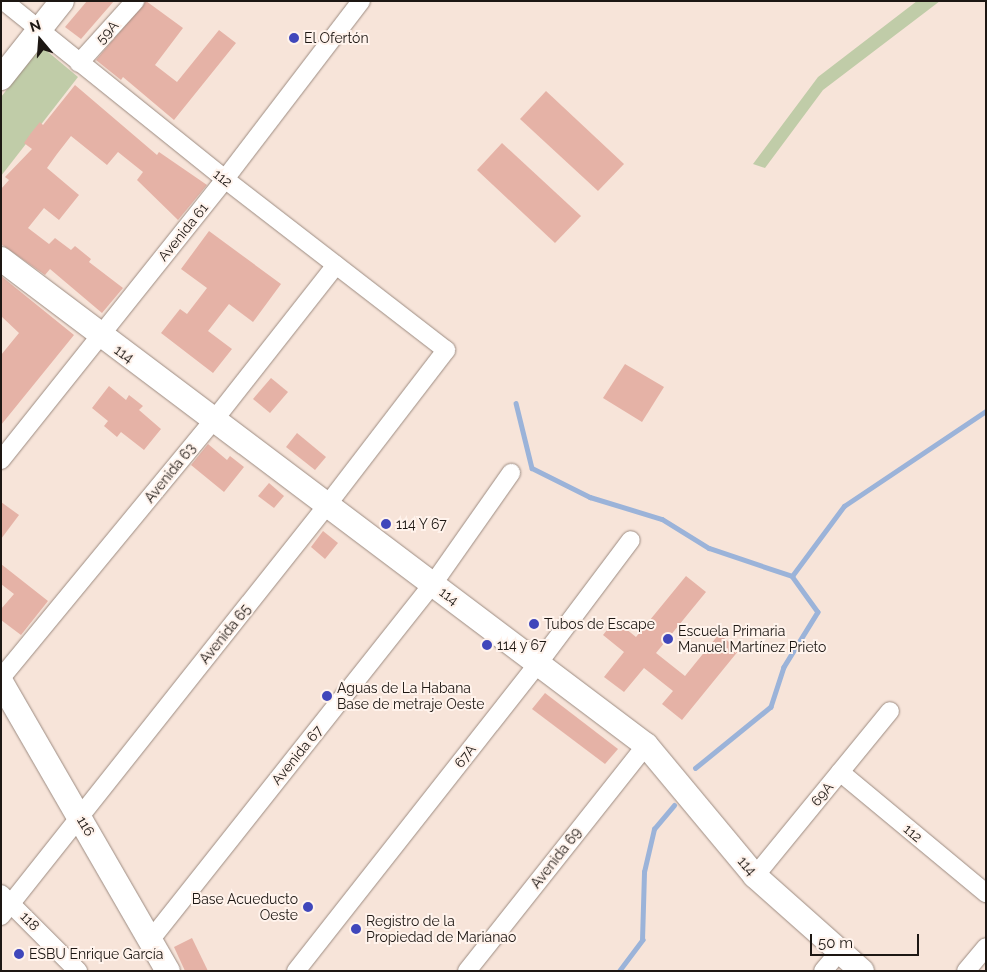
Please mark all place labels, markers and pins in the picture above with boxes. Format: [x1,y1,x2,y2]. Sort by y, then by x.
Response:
place label: El Ofertón [304,30,369,46]
marker: El Ofertón [288,32,300,44]
place label: 114 Y 67 [396,516,448,532]
marker: 114 Y 67 [380,518,392,530]
place label: Tubos de Escape [544,616,655,632]
marker: Tubos de Escape [528,618,540,630]
place label: Escuela Primaria Manuel Martínez Prieto [678,623,827,656]
marker: Escuela Primaria Manuel Martínez Prieto [662,633,674,645]
place label: 114 y 67 [497,637,547,653]
marker: 114 y 67 [481,639,493,651]
place label: Aguas de La Habana Base de metraje Oeste [337,680,484,712]
marker: Aguas de La Habana Base de metraje Oeste [321,690,333,702]
place label: Base Acueducto Oeste [191,891,298,924]
marker: Base Acueducto Oeste [302,901,314,913]
place label: Registro de la Propiedad de Marianao [366,913,516,946]
marker: Registro de la Propiedad de Marianao [350,923,362,935]
place label: ESBU Enrique García [29,946,163,962]
marker: ESBU Enrique García [13,948,25,960]

